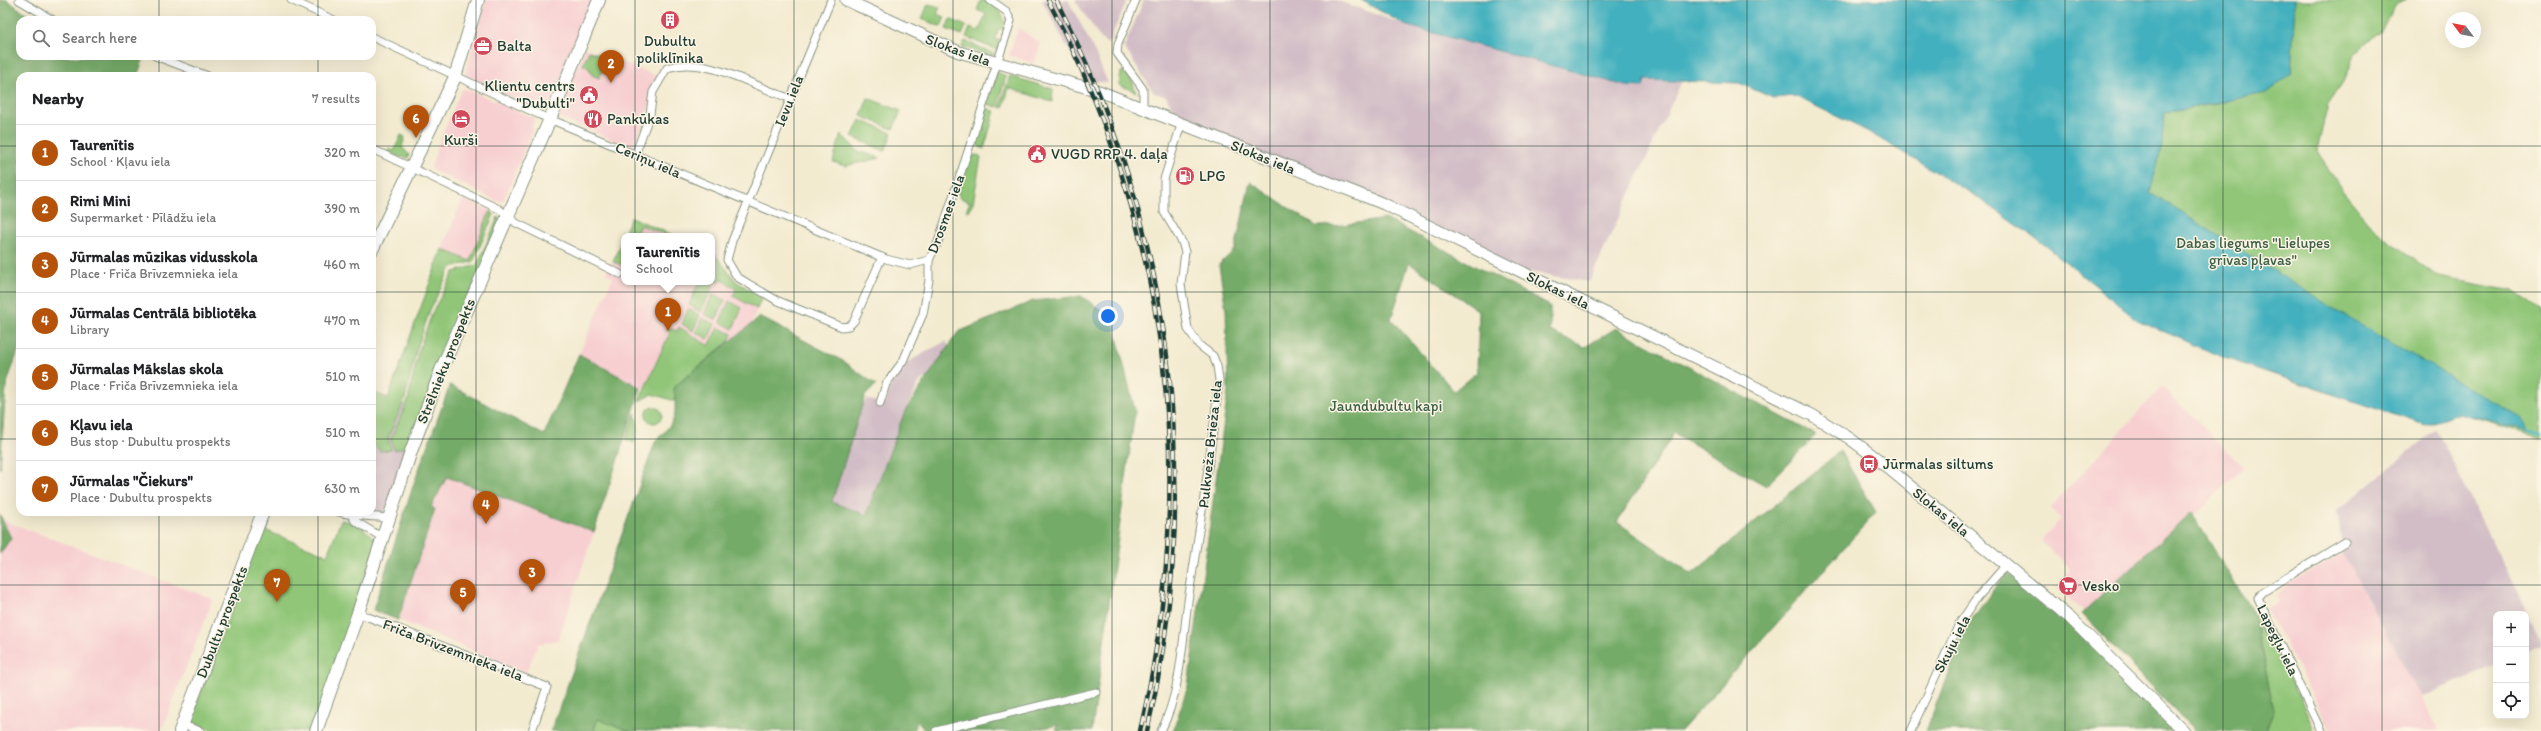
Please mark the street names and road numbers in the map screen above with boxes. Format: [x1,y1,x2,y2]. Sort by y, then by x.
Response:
street label: Slokas iela [923,30,994,70]
street label: Ievu iela [771,72,808,129]
street label: Slokas iela [1228,136,1299,178]
street label: Ceriņu iela [612,138,684,182]
street label: Drosmes iela [923,172,969,256]
street label: Slokas iela [1523,267,1593,313]
street label: Strēlnieku prospekts [413,296,479,426]
street label: Pulkveža Brieža iela [1194,379,1226,509]
street label: Slokas iela [1909,484,1974,541]
street label: Dubultu prospekts [192,563,252,681]
street label: Lapegļu iela [2253,601,2303,679]
street label: Skuju iela [1930,612,1974,676]
street label: Friča Brīvzemnieka iela [380,615,526,685]

